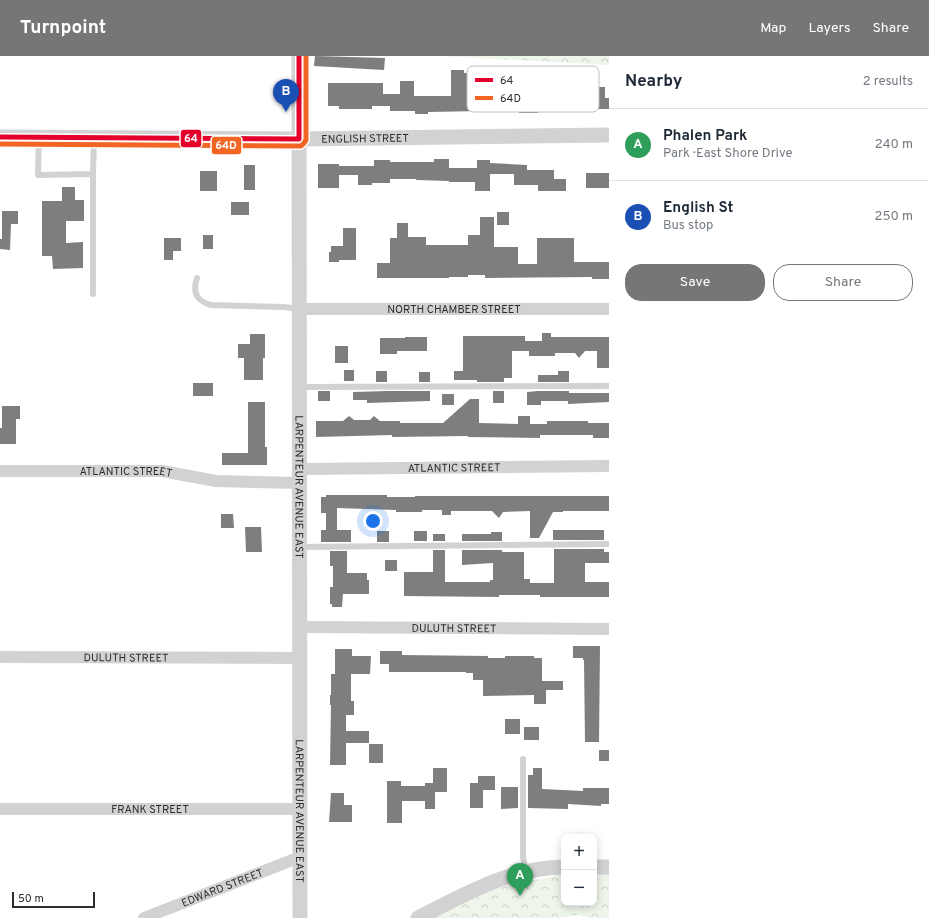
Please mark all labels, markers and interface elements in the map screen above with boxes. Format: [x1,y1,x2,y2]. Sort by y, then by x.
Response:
text: Turnpoint [20,16,106,40]
text: Map [760,20,786,37]
text: Layers [808,20,850,37]
text: Share [872,20,909,37]
legend [467,66,599,112]
text: Nearby [625,71,682,93]
text: 64 [500,74,514,88]
text: 2 results [863,74,913,90]
pin: B [273,79,299,112]
text: 64D [500,92,521,106]
text: Phalen Park [663,127,747,146]
line badge: 64 [180,129,202,148]
text: 64 [184,132,198,146]
street label: ENGLISH STREET [321,132,409,147]
line badge: 64D [211,136,242,155]
text: A [633,137,643,153]
text: 240 m [875,137,913,153]
text: 64D [215,139,237,153]
text: Park · East Shore Drive [663,146,793,162]
text: English St [663,199,733,218]
text: B [634,209,642,225]
text: 250 m [875,209,913,225]
text: Bus stop [663,218,713,234]
button: Save [625,264,765,301]
button: Share [773,264,913,301]
street label: NORTH CHAMBER STREET [387,303,521,317]
street label: LARPENTEUR AVENUE EAST [291,415,306,559]
street label: ATLANTIC STREET [408,461,500,476]
street label: ATLANTIC STREET [80,465,173,481]
your location [363,511,383,531]
street label: DULUTH STREET [411,622,497,636]
street label: DULUTH STREET [83,651,169,666]
street label: LARPENTEUR AVENUE EAST [292,739,306,883]
street label: FRANK STREET [111,803,189,817]
map controls [561,834,597,906]
button: + [561,834,597,870]
pin: A [507,863,533,896]
street label: EDWARD STREET [180,866,266,911]
button: − [561,870,597,906]
scale bar [12,890,95,909]
text: 50 m [18,892,44,906]

